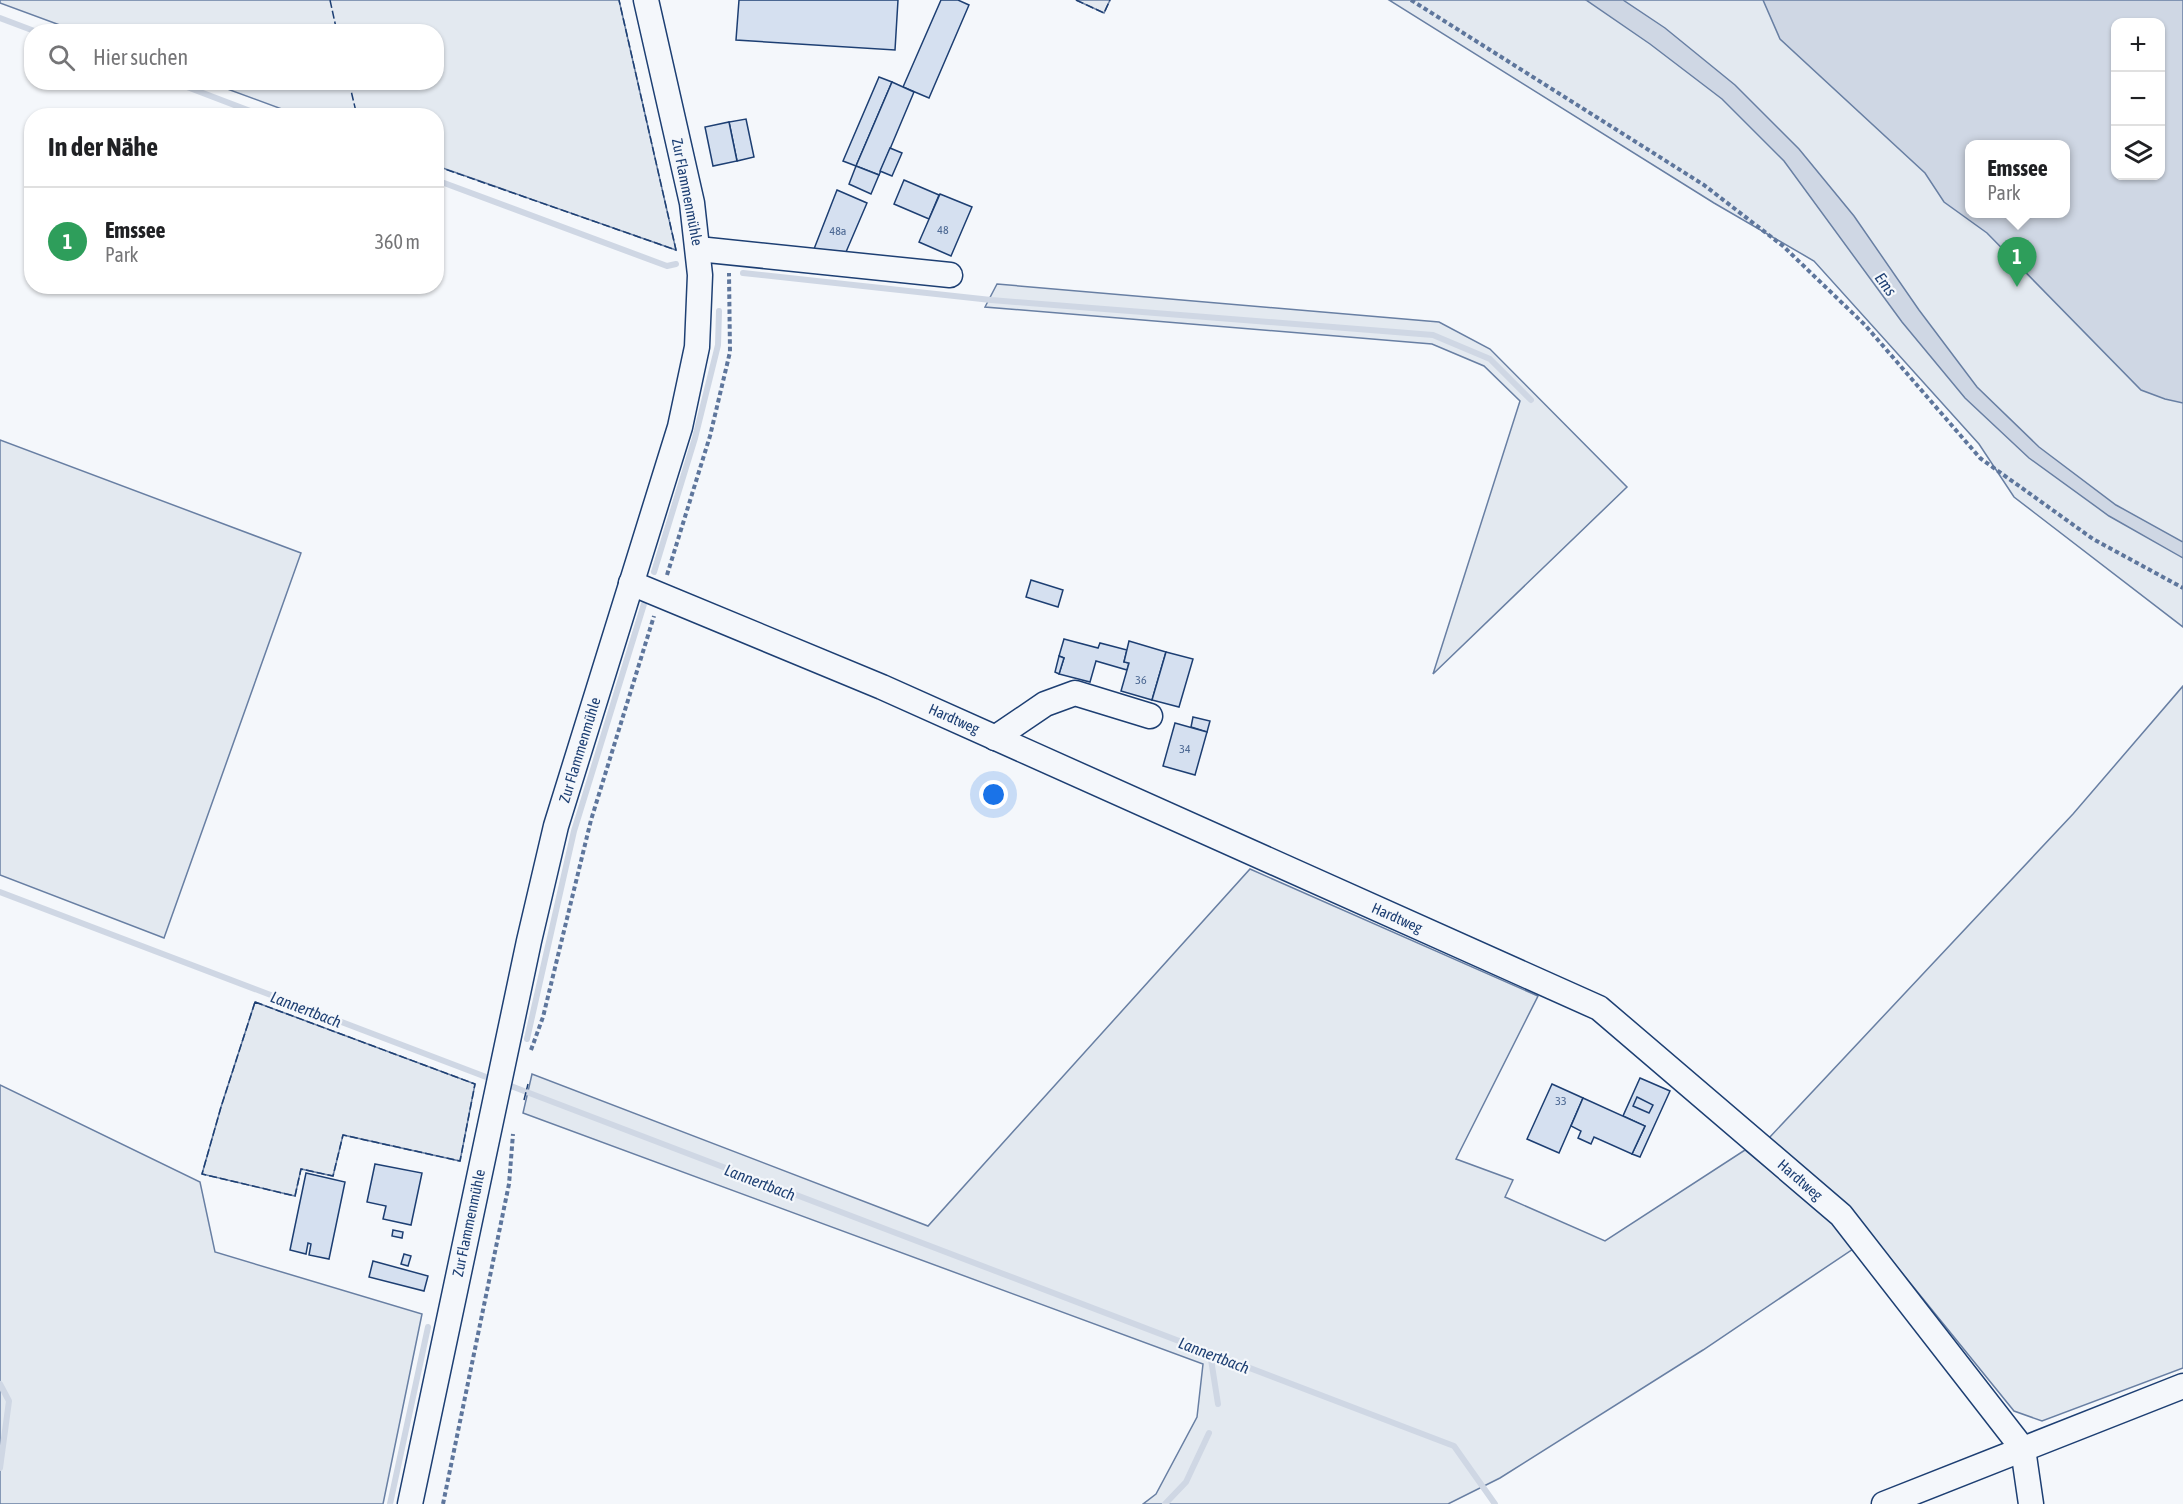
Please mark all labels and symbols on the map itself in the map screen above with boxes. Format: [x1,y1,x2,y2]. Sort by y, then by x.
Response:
street label: Zur Flammenmühle [669,137,706,247]
house number: 48 [937,223,949,237]
house number: 48a [830,224,846,238]
pin: 1 [1998,238,2036,287]
water label: Ems [1872,269,1901,299]
house number: 36 [1135,673,1147,687]
street label: Zur Flammenmühle [555,695,604,805]
street label: Hardtweg [926,700,983,737]
house number: 34 [1179,742,1191,756]
your location [979,780,1008,809]
street label: Hardtweg [1369,899,1426,936]
water label: Lannertbach [268,987,344,1031]
house number: 33 [1555,1094,1567,1108]
street label: Hardtweg [1775,1156,1827,1204]
water label: Lannertbach [722,1160,798,1204]
street label: Zur Flammenmühle [449,1168,488,1278]
water label: Lannertbach [1176,1333,1252,1377]

